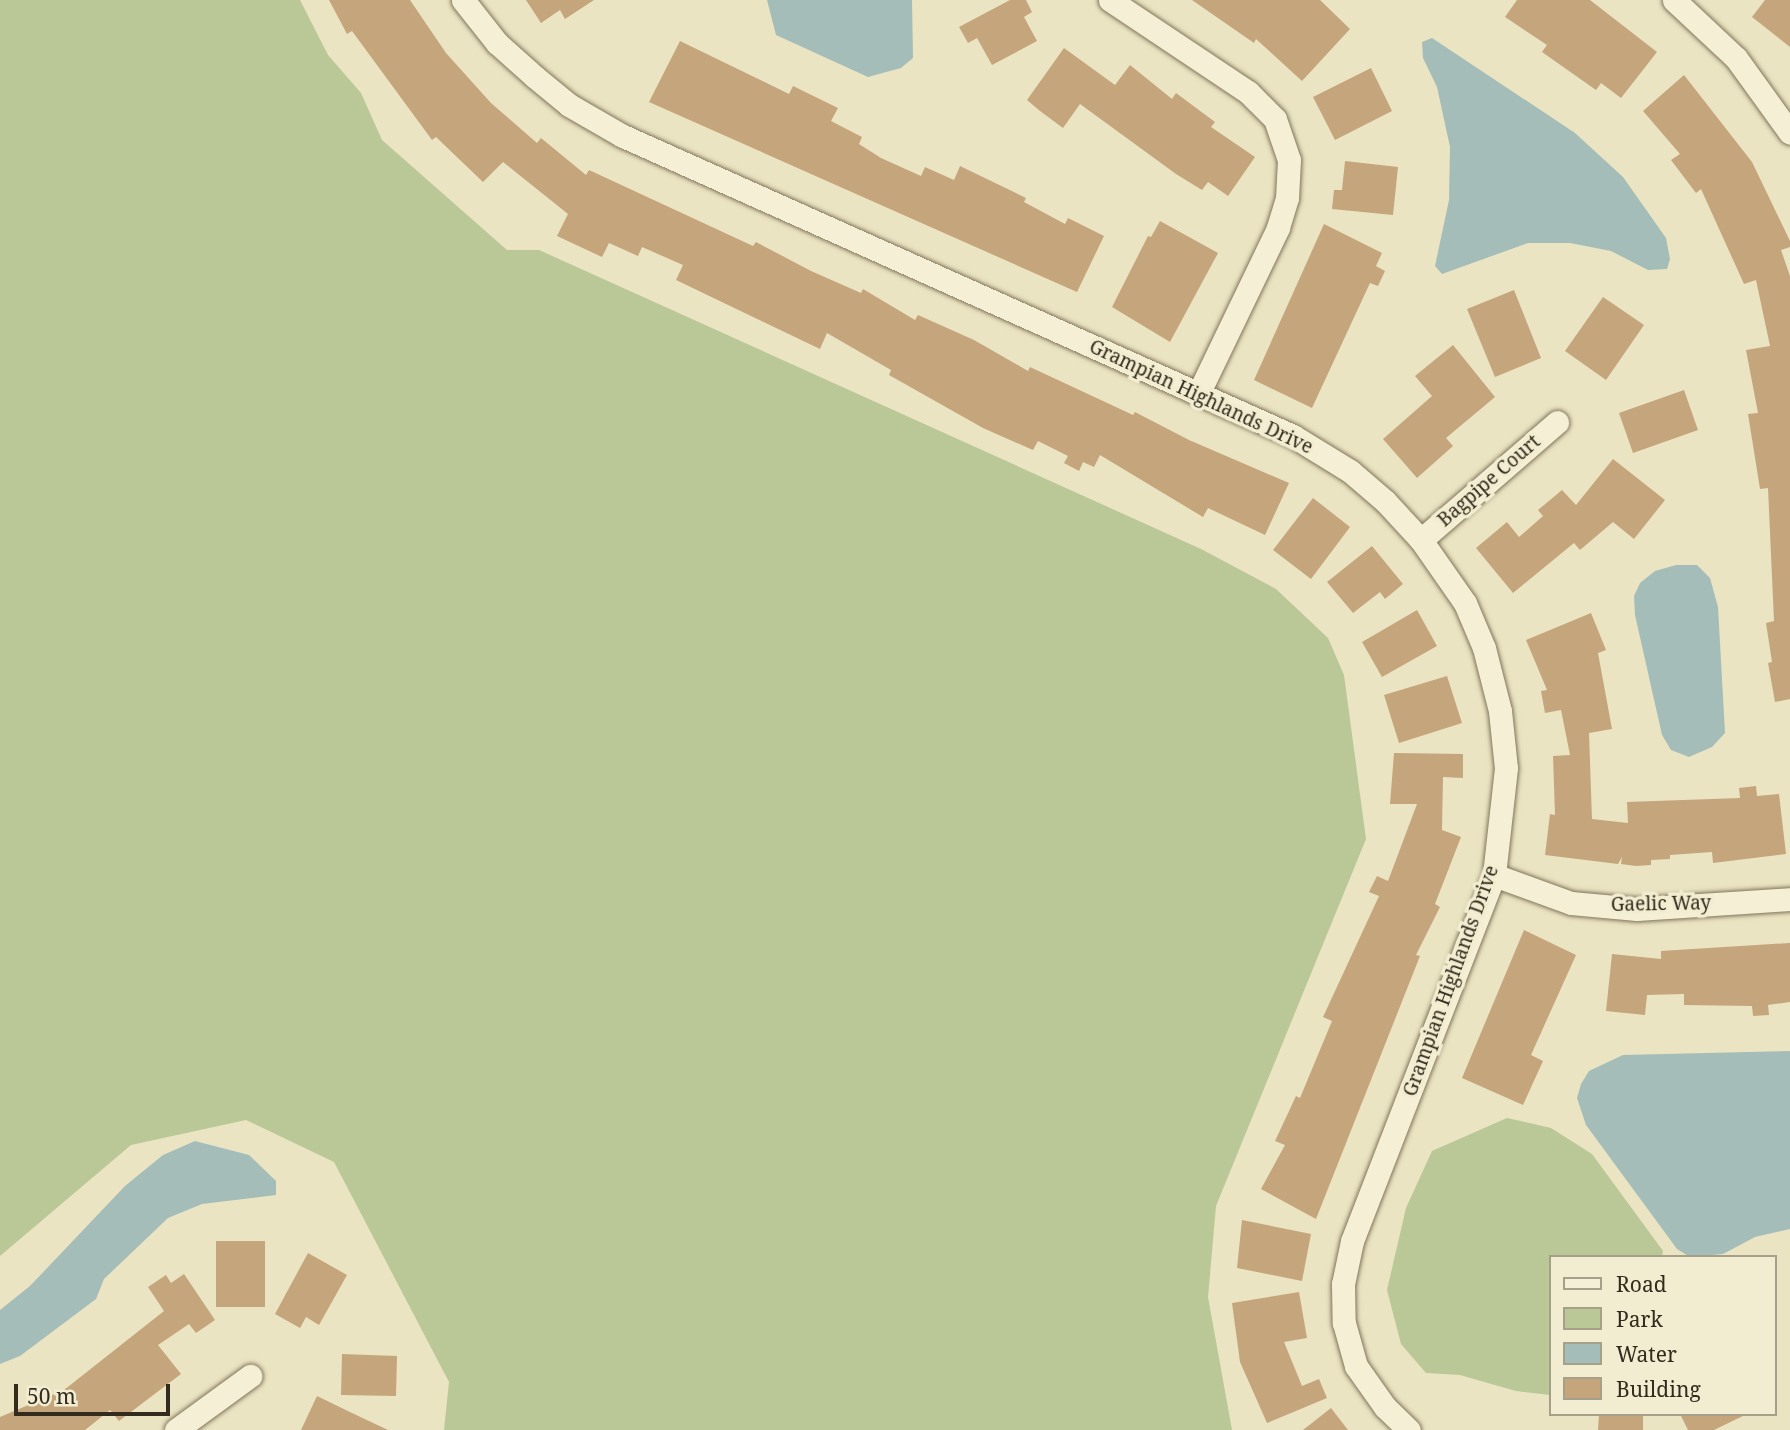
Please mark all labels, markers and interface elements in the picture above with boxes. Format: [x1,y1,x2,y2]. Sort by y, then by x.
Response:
street label: Grampian Highlands Drive [1086,335,1316,459]
street label: Bagpipe Court [1433,430,1545,532]
street label: Grampian Highlands Drive [1399,863,1503,1099]
street label: Gaelic Way [1611,892,1711,916]
legend [1548,1255,1776,1416]
text: Road [1616,1270,1667,1298]
text: Park [1616,1305,1663,1333]
text: Water [1616,1340,1677,1368]
scale bar [18,1370,173,1414]
text: Building [1616,1375,1701,1403]
text: 50 m [27,1382,76,1410]

